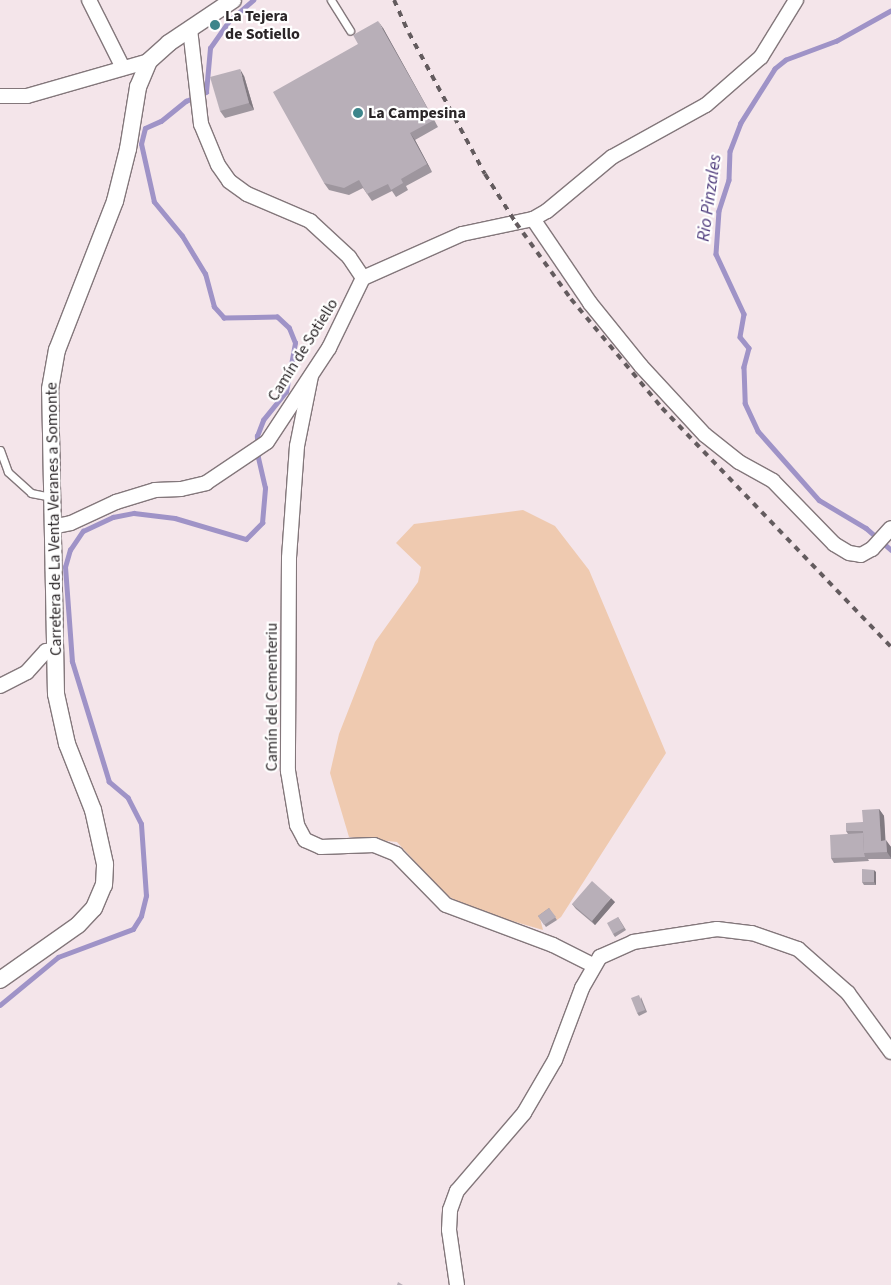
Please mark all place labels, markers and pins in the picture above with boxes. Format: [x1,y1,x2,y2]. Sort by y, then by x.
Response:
place label: La Tejera de Sotiello [225,6,300,44]
marker: La Tejera de Sotiello [209,19,221,31]
place label: La Campesina [368,103,466,123]
marker: La Campesina [352,107,364,119]

